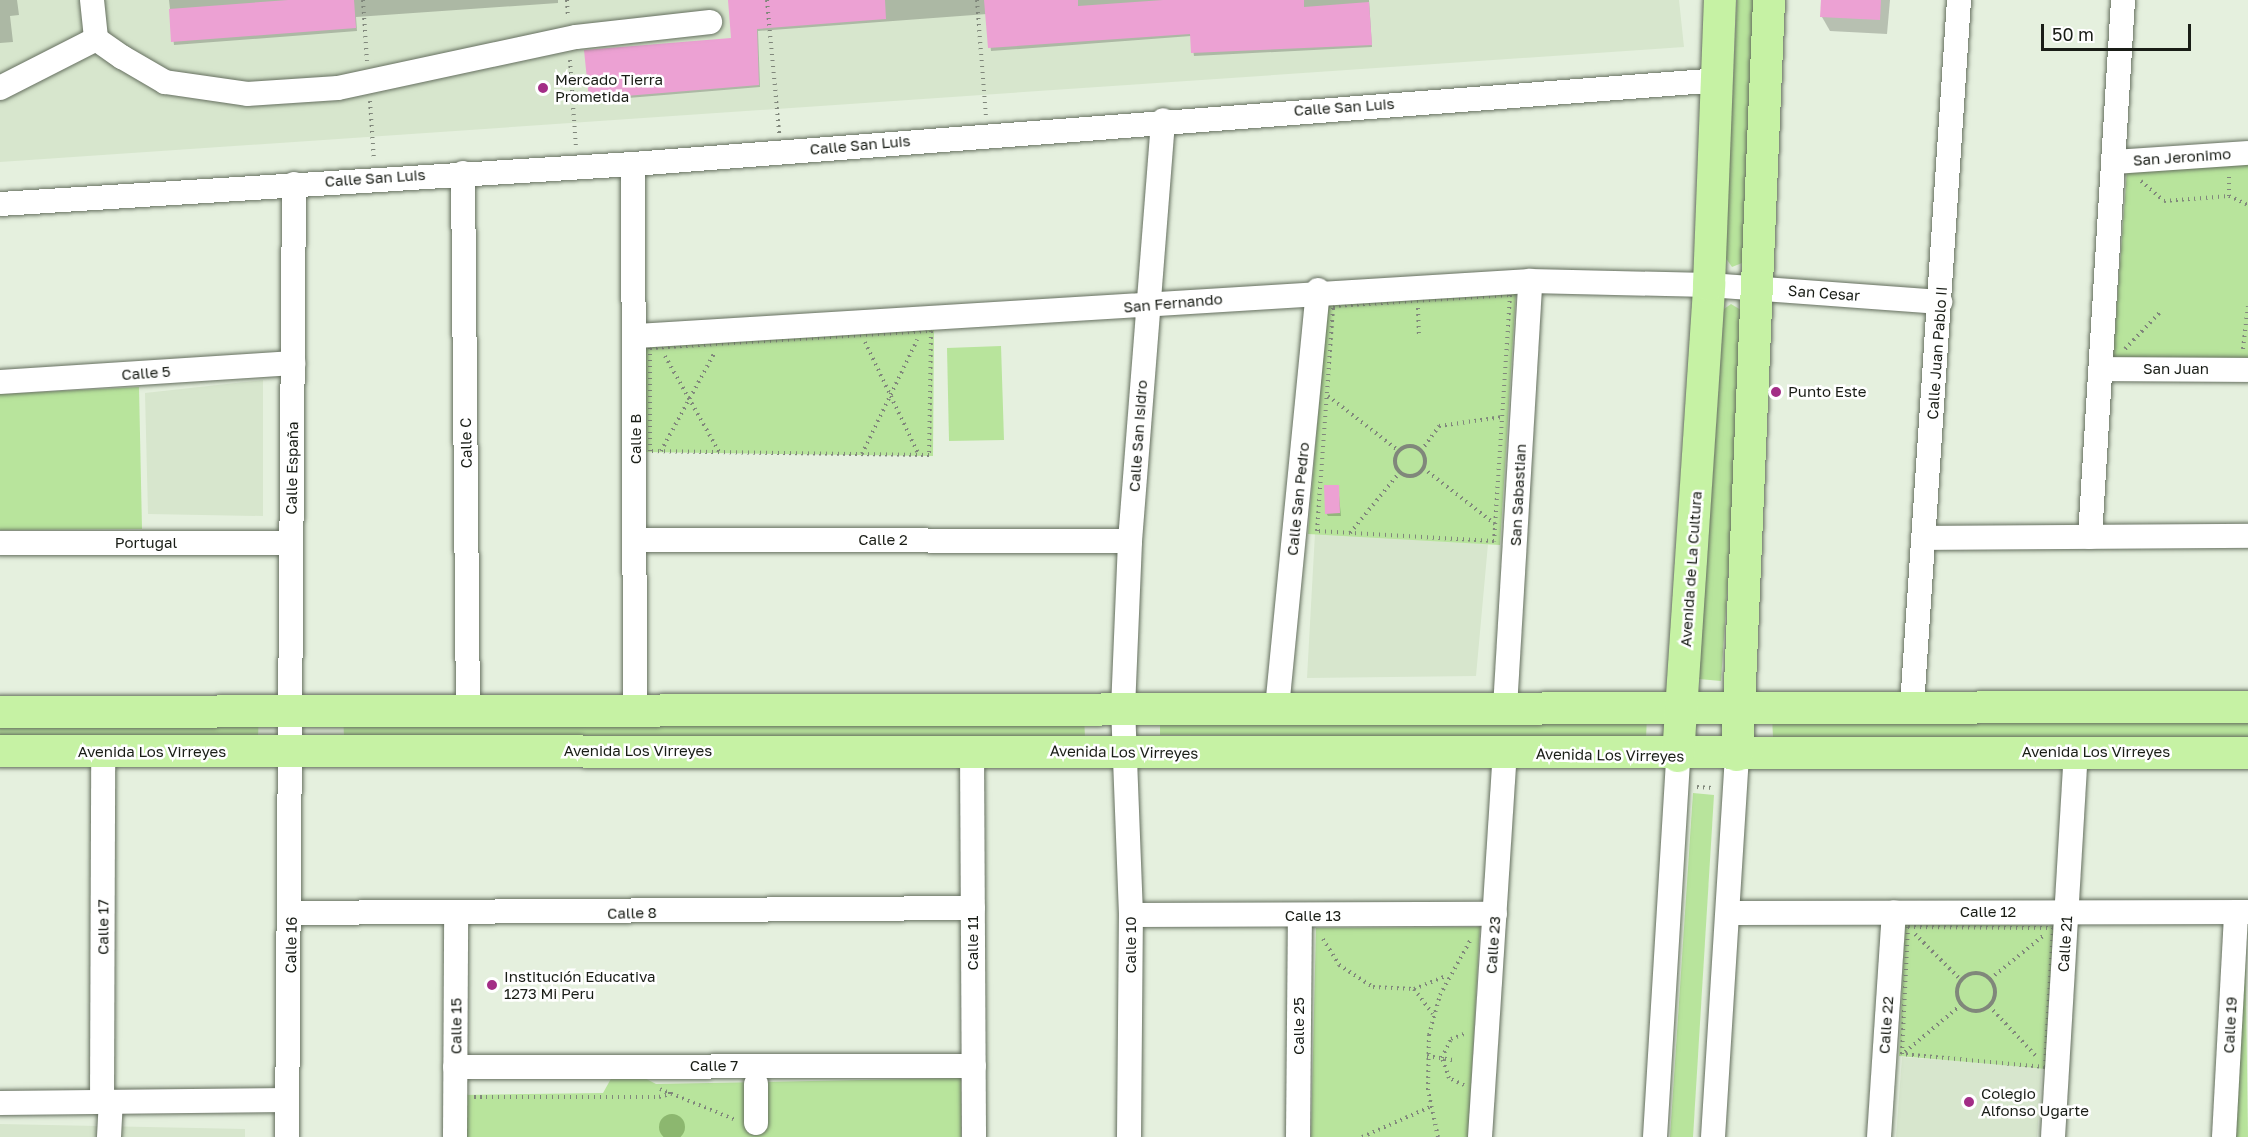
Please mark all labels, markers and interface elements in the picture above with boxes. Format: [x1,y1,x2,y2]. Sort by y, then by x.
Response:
scale bar [2044,12,2194,50]
text: 50 m [2052,23,2094,45]
place label: Mercado Tierra Prometida [555,70,663,105]
marker: Mercado Tierra Prometida [536,81,550,95]
street label: Calle San Luis [1293,95,1395,119]
street label: Calle San Luis [809,132,911,158]
street label: San Jeronimo [2132,145,2232,169]
street label: Calle San Luis [324,166,426,190]
street label: San Cesar [1787,282,1861,304]
street label: Calle Juan Pablo II [1923,286,1951,420]
street label: San Fernando [1123,290,1223,316]
street label: San Juan [2143,360,2209,378]
street label: Calle 5 [121,362,171,384]
street label: Calle San Isidro [1125,379,1151,493]
place label: Punto Este [1788,383,1867,401]
marker: Punto Este [1769,385,1783,399]
street label: Calle B [627,414,645,464]
street label: Calle C [457,417,475,469]
street label: Calle España [282,421,302,515]
street label: Calle San Pedro [1283,441,1313,557]
street label: San Sabastian [1506,443,1530,547]
street label: Avenida de La Cultura [1677,490,1705,648]
street label: Calle 2 [858,531,908,549]
street label: Portugal [115,534,177,552]
street label: Avenida Los Virreyes [564,742,712,760]
street label: Avenida Los Virreyes [1050,742,1198,762]
street label: Avenida Los Virreyes [78,743,226,761]
street label: Avenida Los Virreyes [2022,743,2170,761]
street label: Avenida Los Virreyes [1536,745,1684,765]
street label: Calle 17 [94,899,112,955]
street label: Calle 12 [1960,903,2016,921]
street label: Calle 8 [607,904,657,922]
street label: Calle 13 [1285,907,1341,925]
street label: Calle 11 [964,915,982,971]
street label: Calle 23 [1482,915,1504,975]
street label: Calle 21 [2054,915,2076,973]
street label: Calle 16 [282,916,300,974]
street label: Calle 10 [1122,916,1140,974]
place label: Institución Educativa 1273 Mi Peru [504,967,655,1002]
marker: Institución Educativa 1273 Mi Peru [485,978,499,992]
street label: Calle 22 [1875,995,1897,1055]
street label: Calle 19 [2220,996,2240,1054]
street label: Calle 25 [1290,997,1308,1055]
street label: Calle 15 [447,998,465,1054]
street label: Calle 7 [690,1057,738,1075]
place label: Colegio Alfonso Ugarte [1981,1084,2089,1119]
marker: Colegio Alfonso Ugarte [1962,1095,1976,1109]

